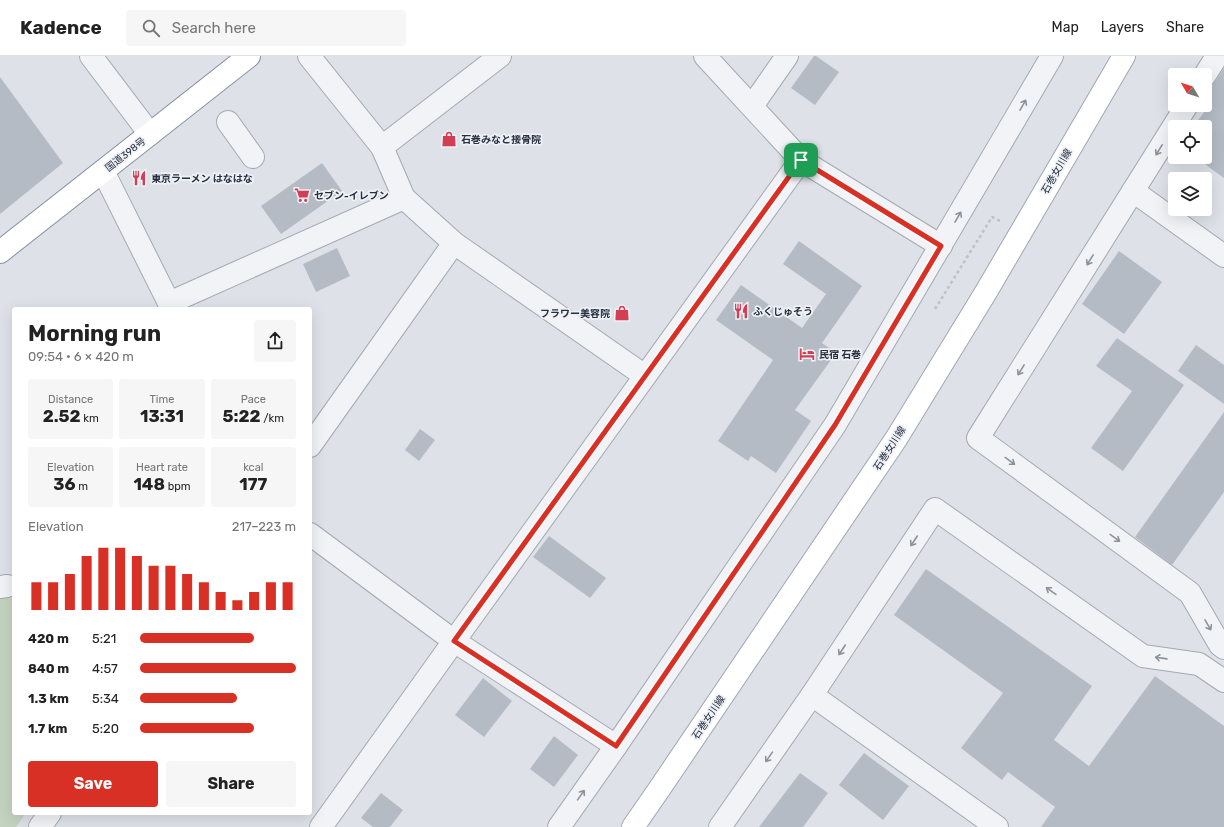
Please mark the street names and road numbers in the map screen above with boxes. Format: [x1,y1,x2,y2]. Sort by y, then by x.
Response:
street label: 国道398号 [103,135,148,174]
street label: 石巻女川線 [1039,147,1075,196]
street label: 石巻女川線 [871,424,908,473]
street label: 石巻女川線 [690,693,728,742]

